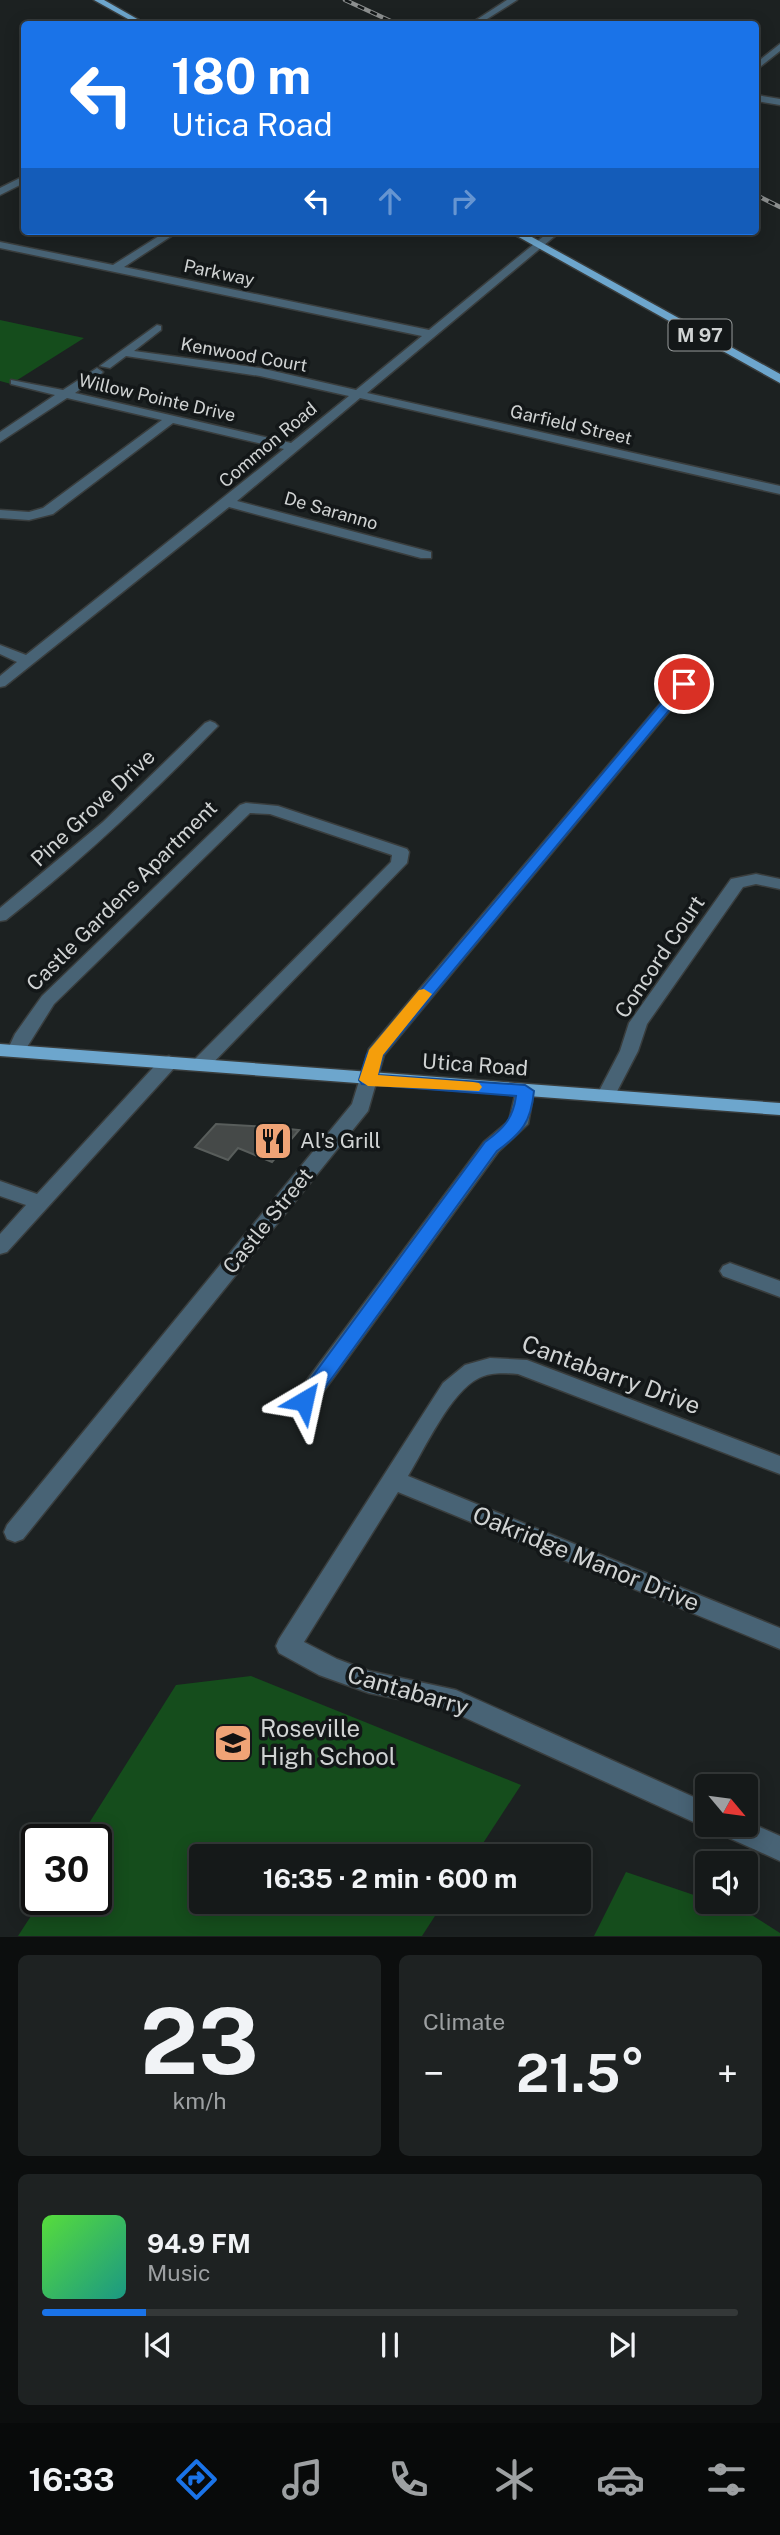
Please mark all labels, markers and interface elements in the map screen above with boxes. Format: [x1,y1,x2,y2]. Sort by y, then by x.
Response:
text: 180 m [171,47,311,105]
icon: left [56,49,147,140]
text: Utica Road [171,106,333,143]
icon: left [298,182,336,220]
icon: ahead [371,182,409,220]
icon: right [444,182,482,220]
street label: Parkway [182,255,257,290]
road number: M 97 [668,320,732,350]
street label: Kenwood Court [179,333,309,376]
street label: Willow Pointe Drive [76,369,238,426]
street label: Common Road [214,398,321,492]
street label: Garfield Street [508,400,634,449]
street label: De Saranno [282,487,380,534]
pin [654,654,714,714]
icon: arrive [665,665,703,703]
street label: Pine Grove Drive [26,744,160,871]
street label: Castle Gardens Apartment [21,795,222,996]
street label: Concord Court [610,891,710,1023]
street label: Utica Road [421,1048,529,1081]
restaurant icon: Al's Grill [252,1120,294,1162]
place label: Al's Grill [300,1128,381,1153]
street label: Castle Street [217,1163,318,1278]
street label: Cantabarry Drive [518,1329,704,1419]
position arrow [267,1364,341,1438]
street label: Oakridge Manor Drive [469,1500,704,1616]
street label: Cantabarry [344,1659,472,1721]
place label: Roseville High School [260,1714,396,1770]
school or university icon: Roseville High School [212,1722,254,1764]
north arrow [695,1774,758,1838]
map controls [695,1774,758,1914]
speed limit sign: 30 [21,1824,112,1915]
button: sound [695,1851,758,1914]
text: 16:35 · 2 min · 600 m [263,1863,517,1894]
text: 23 [140,1988,259,2094]
text: Climate [423,2008,505,2035]
text: 21.5° [516,2043,645,2104]
text: − [423,2051,444,2096]
text: + [717,2051,738,2096]
text: km/h [172,2087,227,2114]
text: 94.9 FM [147,2228,251,2259]
text: Music [147,2259,211,2286]
icon: previous [139,2326,177,2364]
icon: pause [371,2326,409,2364]
icon: next [603,2326,641,2364]
icon: directions [172,2455,221,2504]
icon: music [278,2455,327,2504]
icon: phone [384,2455,433,2504]
icon: climate [490,2455,539,2504]
icon: car [596,2455,645,2504]
icon: filters [702,2455,751,2504]
text: 16:33 [29,2461,114,2498]

